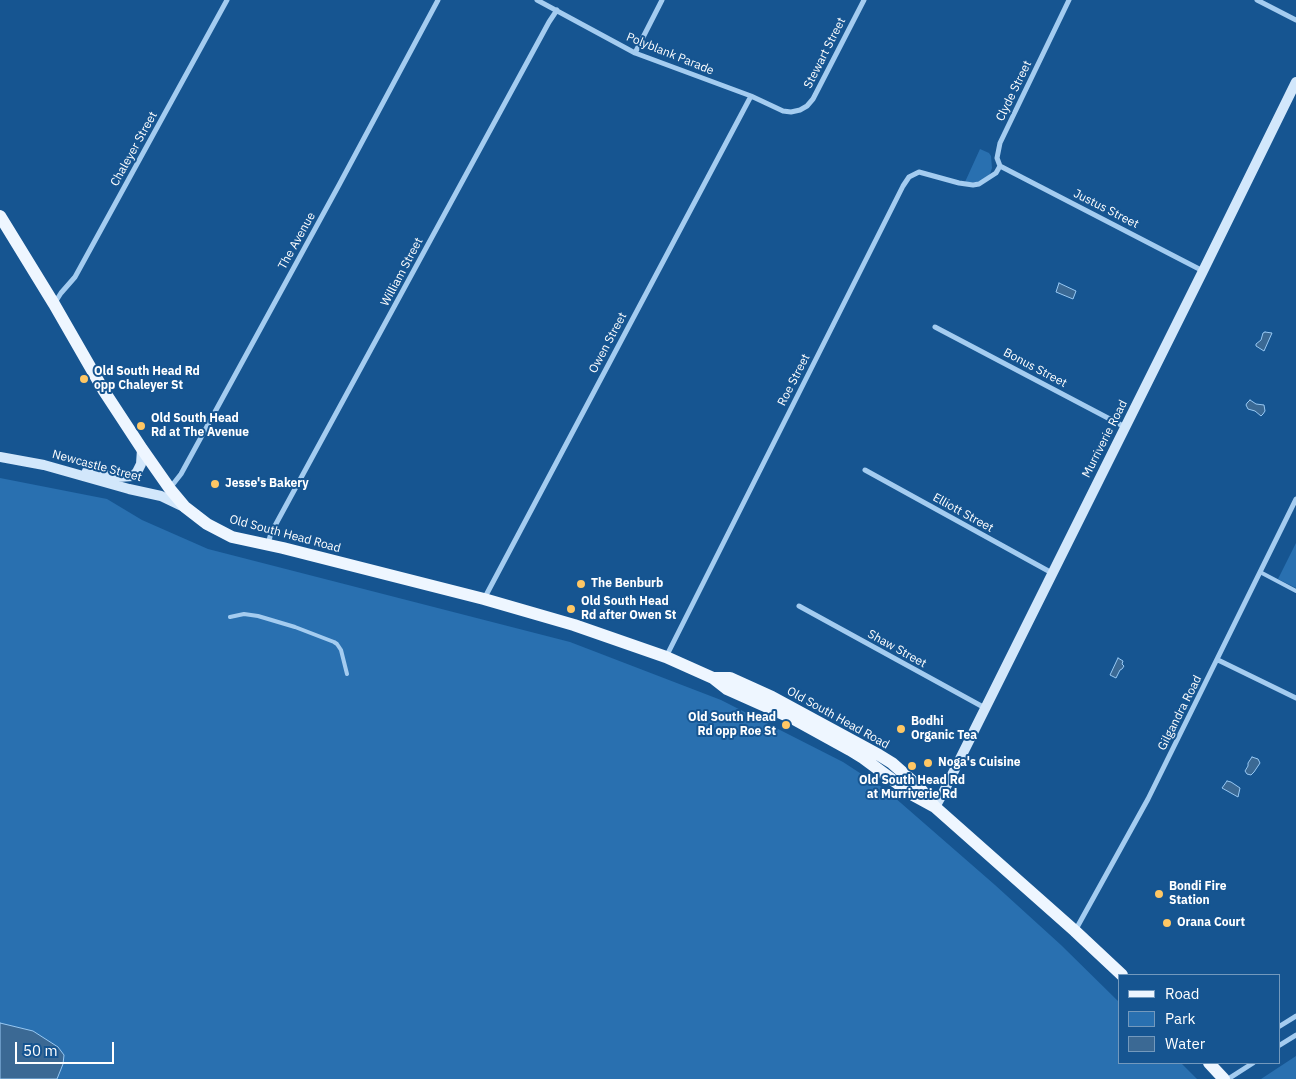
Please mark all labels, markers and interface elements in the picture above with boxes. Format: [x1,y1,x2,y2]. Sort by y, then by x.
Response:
street label: Stewart Street [801,15,849,91]
street label: Polyblank Parade [624,30,716,78]
street label: Clyde Street [993,58,1035,124]
street label: Chaleyer Street [108,109,160,189]
street label: Justus Street [1071,186,1141,232]
street label: The Avenue [275,210,319,272]
street label: William Street [378,235,426,309]
street label: Owen Street [586,310,630,376]
street label: Bonus Street [1001,345,1069,391]
street label: Roe Street [775,352,813,408]
place label: Old South Head Rd opp Chaleyer St [94,365,200,393]
marker: Old South Head Rd opp Chaleyer St [78,373,90,385]
street label: Murriverie Road [1079,398,1131,480]
place label: Old South Head Rd at The Avenue [151,412,249,440]
marker: Old South Head Rd at The Avenue [135,420,147,432]
street label: Newcastle Street [51,447,143,485]
place label: Jesse's Bakery [225,477,309,491]
marker: Jesse's Bakery [209,478,221,490]
street label: Elliott Street [930,490,996,536]
street label: Old South Head Road [228,512,342,556]
place label: The Benburb [591,577,663,591]
marker: The Benburb [575,578,587,590]
place label: Old South Head Rd after Owen St [581,595,676,623]
marker: Old South Head Rd after Owen St [565,603,577,615]
street label: Shaw Street [865,627,929,671]
street label: Gilgandra Road [1155,673,1205,753]
street label: Old South Head Road [784,684,892,752]
place label: Old South Head Rd opp Roe St [688,711,776,739]
place label: Bodhi Organic Tea [911,715,977,743]
marker: Old South Head Rd opp Roe St [780,719,792,731]
marker: Bodhi Organic Tea [895,723,907,735]
place label: Noga's Cuisine [938,756,1021,770]
marker: Noga's Cuisine [922,757,934,769]
marker: Old South Head Rd at Murriverie Rd [906,760,918,772]
place label: Old South Head Rd at Murriverie Rd [859,774,965,802]
place label: Bondi Fire Station [1169,880,1226,908]
marker: Bondi Fire Station [1153,888,1165,900]
place label: Orana Court [1177,916,1245,930]
marker: Orana Court [1161,917,1173,929]
legend [1118,974,1281,1064]
text: Road [1165,984,1200,1003]
text: Park [1165,1009,1195,1028]
scale bar [18,1032,116,1064]
text: Water [1165,1034,1205,1053]
text: 50 m [23,1041,58,1060]

